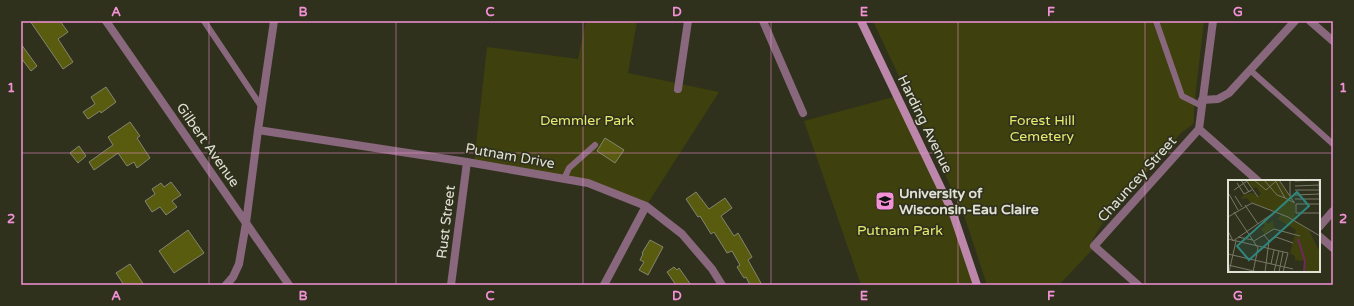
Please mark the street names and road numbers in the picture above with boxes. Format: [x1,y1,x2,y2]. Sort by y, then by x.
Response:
street label: Harding Avenue [894,72,956,176]
street label: Gilbert Avenue [173,100,243,190]
street label: Chauncey Street [1094,132,1180,225]
street label: Putnam Drive [464,140,556,172]
street label: Rust Street [433,184,459,260]

